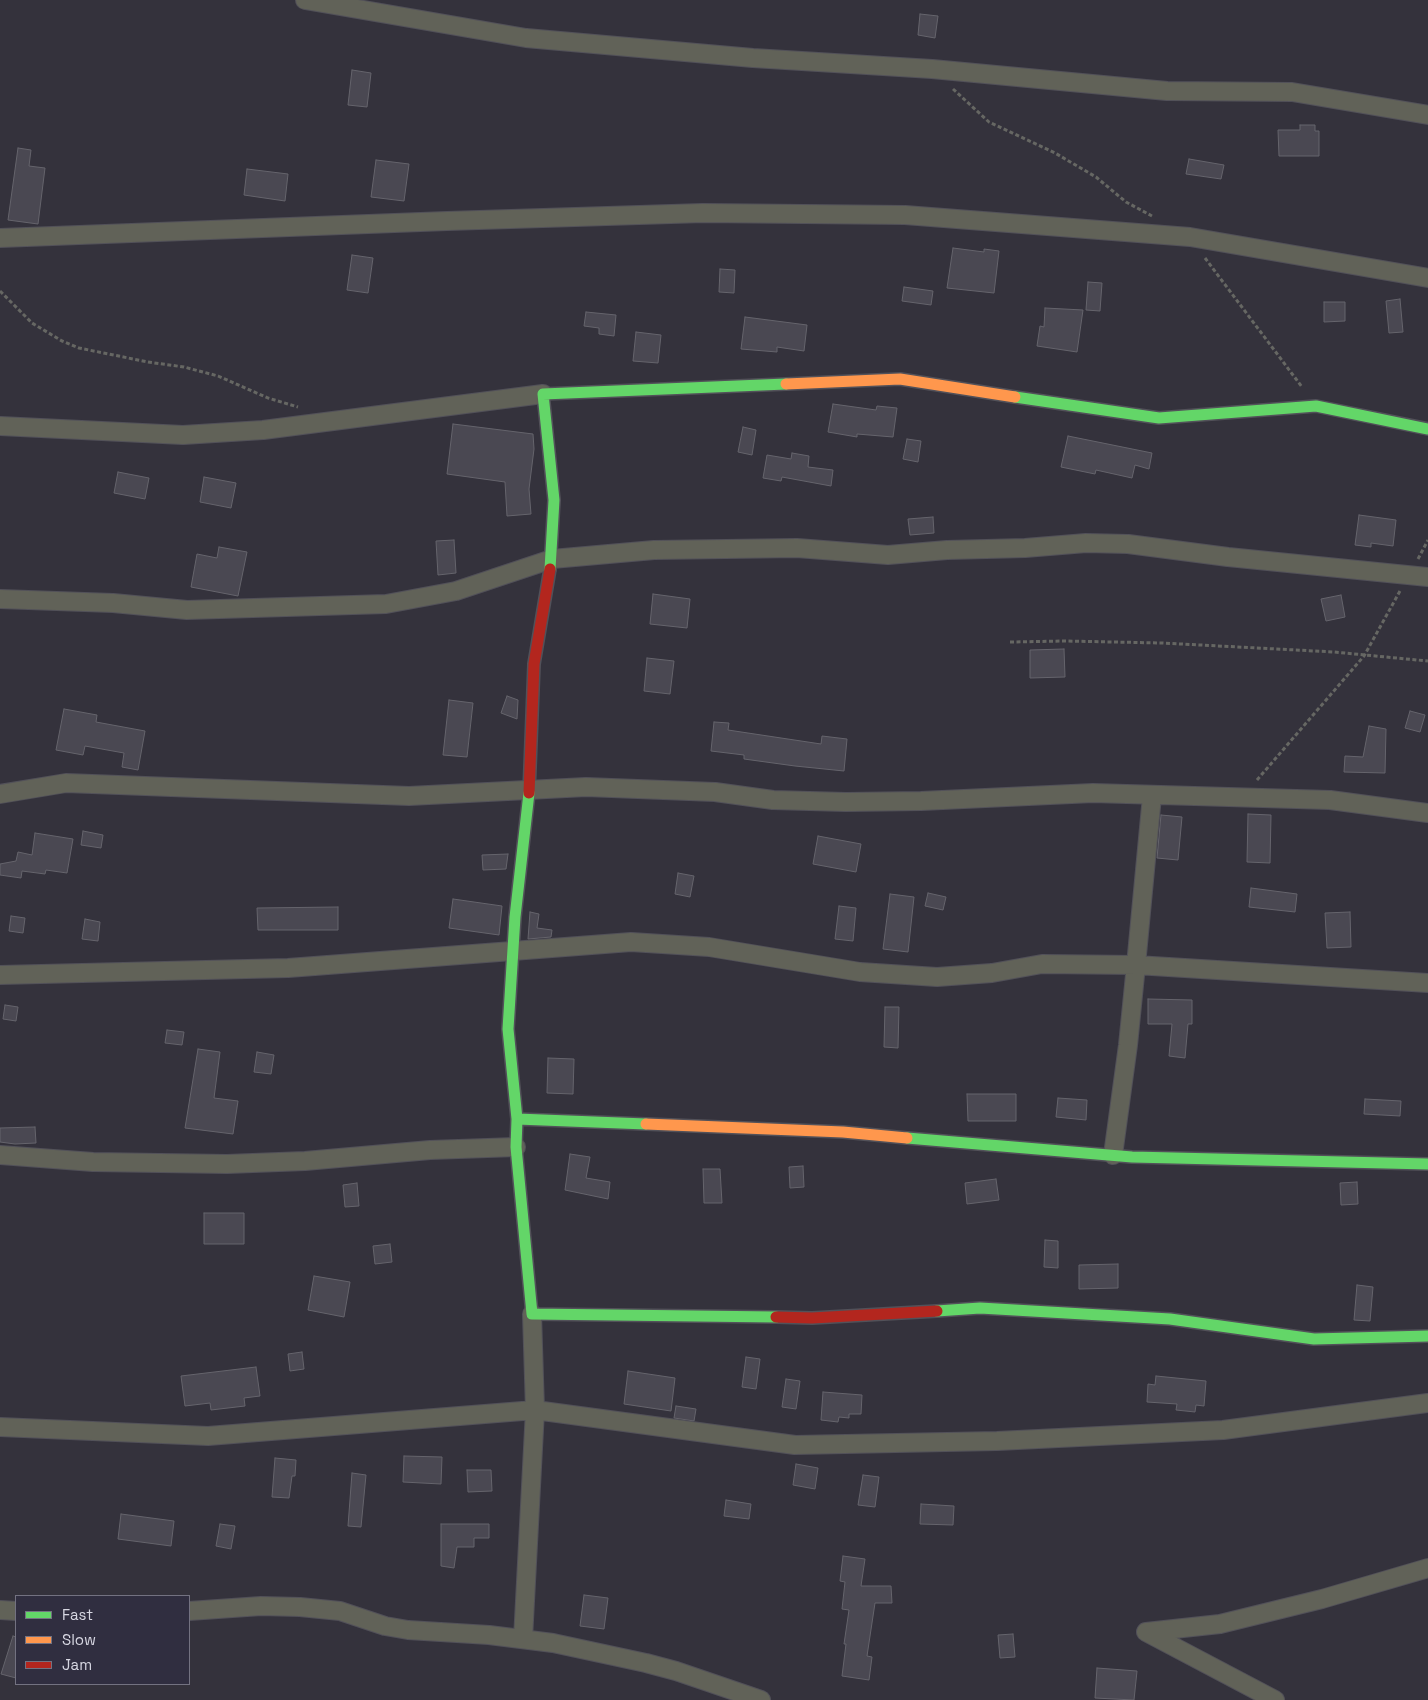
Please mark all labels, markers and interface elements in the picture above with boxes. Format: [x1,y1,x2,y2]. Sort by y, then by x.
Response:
legend [15,1595,190,1685]
text: Fast [62,1605,93,1624]
text: Slow [62,1630,96,1649]
text: Jam [62,1655,92,1674]

